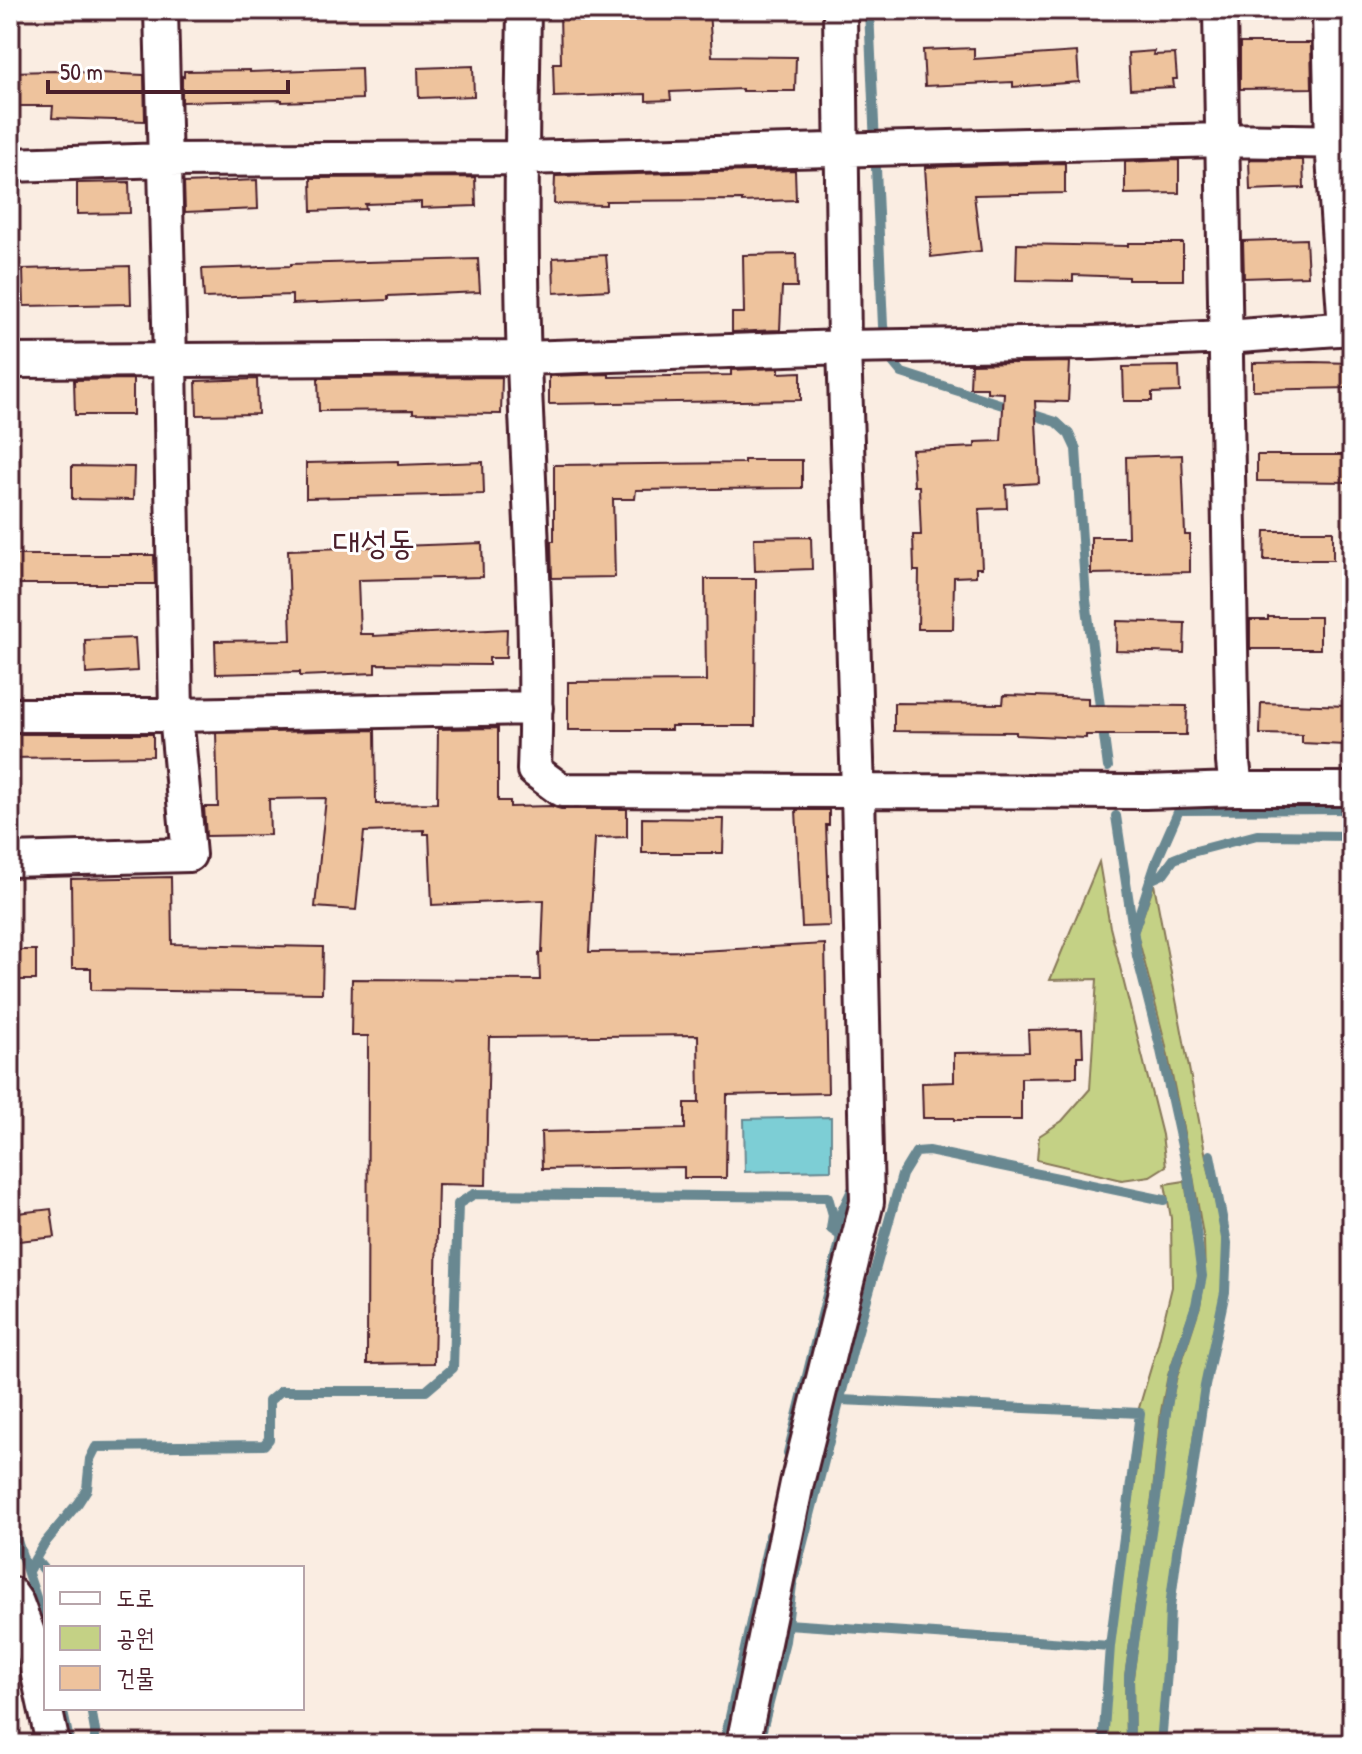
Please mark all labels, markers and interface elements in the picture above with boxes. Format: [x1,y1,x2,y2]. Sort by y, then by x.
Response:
scale bar [48,44,288,94]
text: 50 m [60,55,103,87]
district label: 대성동 [333,519,415,565]
legend [44,1566,304,1710]
text: 도로 [116,1581,155,1613]
text: 공원 [116,1621,155,1653]
text: 건물 [116,1661,155,1693]

